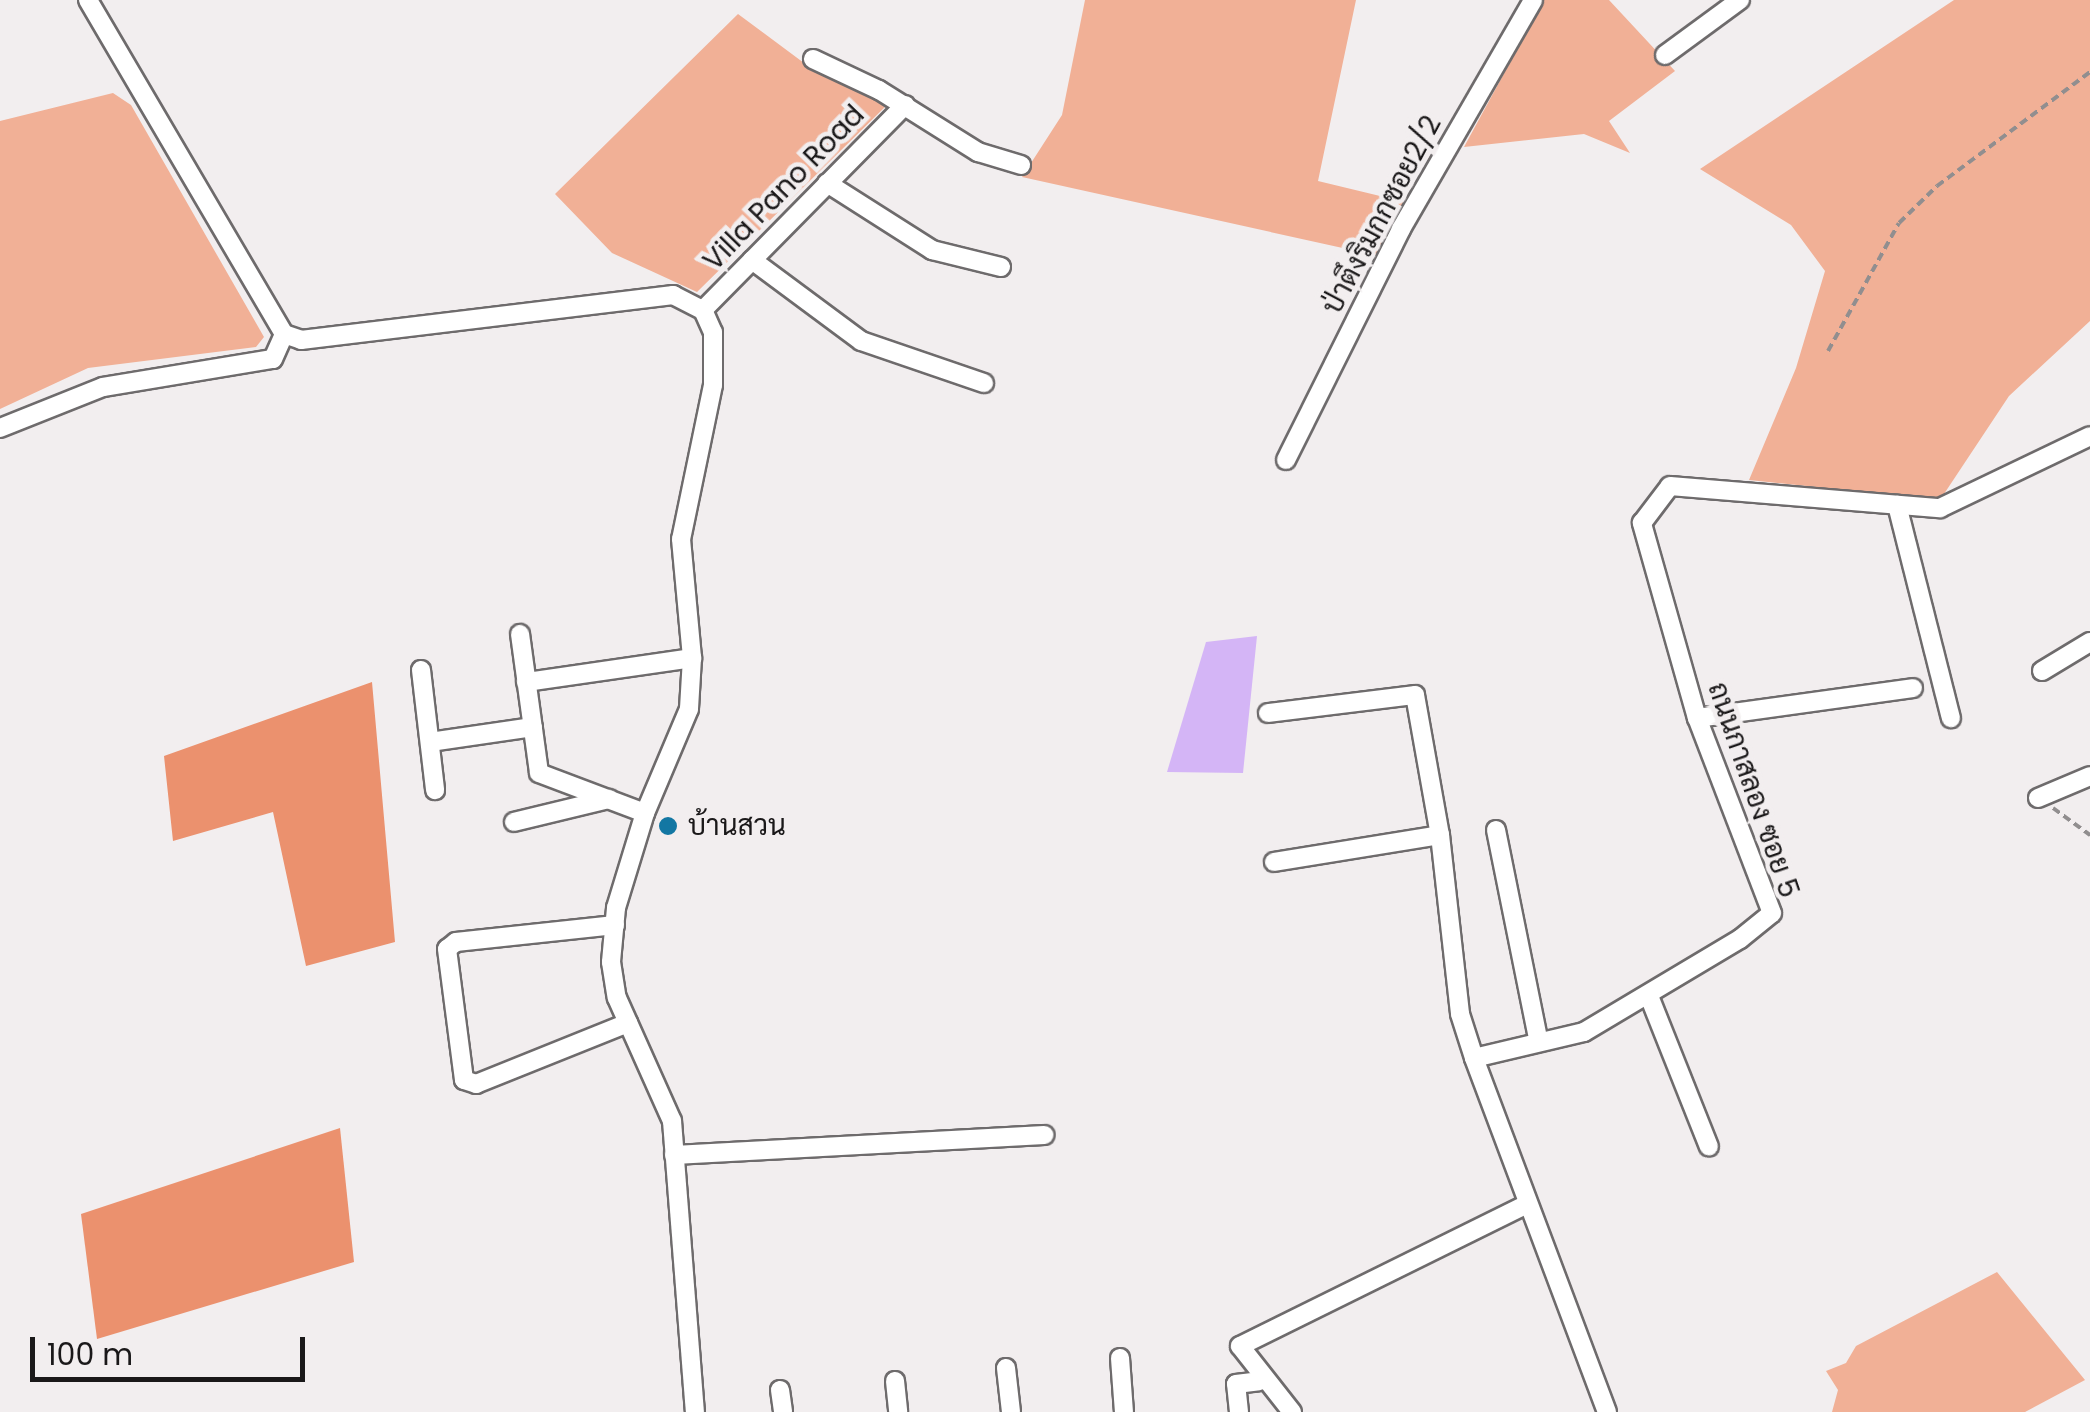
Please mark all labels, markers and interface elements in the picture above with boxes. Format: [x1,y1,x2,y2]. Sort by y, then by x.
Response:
street label: Villa Pano Road [696,98,872,278]
street label: ป่าตึงริมกกซอย2/2 [1316,110,1448,320]
street label: ถนนกาสลอง ซอย 5 [1700,678,1806,902]
place label: บ้านสวน [688,809,786,843]
marker: บ้านสวน [657,815,679,837]
scale bar [35,1317,310,1379]
text: 100 m [47,1333,133,1376]

